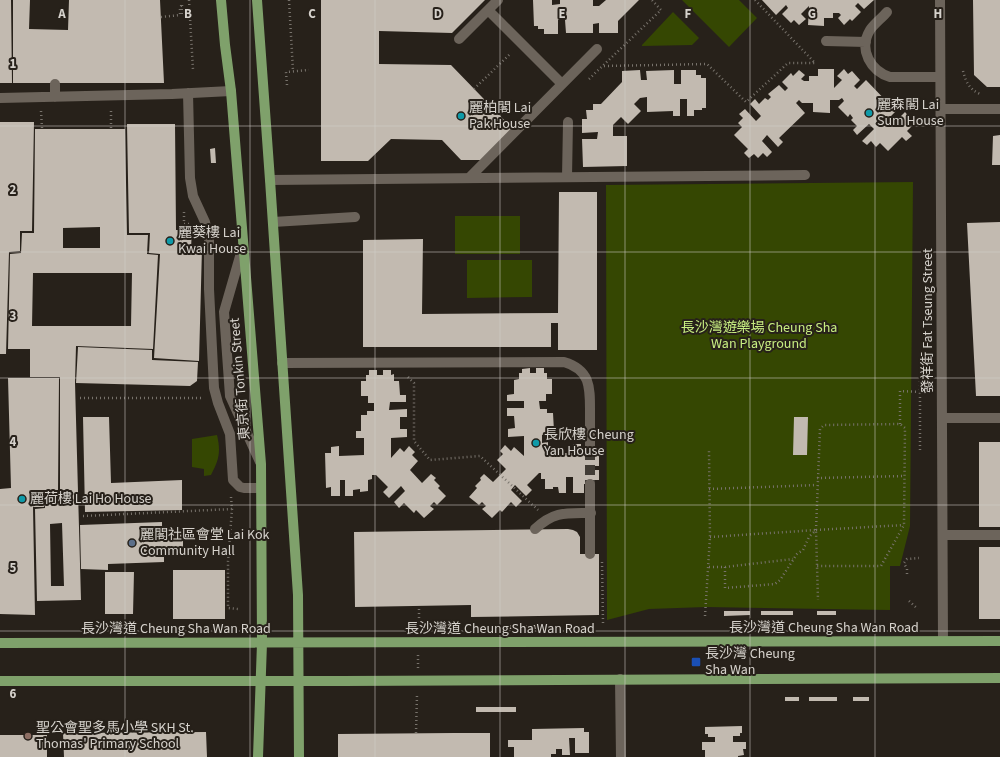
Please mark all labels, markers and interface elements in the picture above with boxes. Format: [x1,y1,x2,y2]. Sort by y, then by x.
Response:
text: A [57,5,66,23]
text: B [184,5,192,23]
text: C [308,5,316,23]
text: D [434,5,442,23]
text: E [558,5,566,23]
text: F [685,5,692,23]
text: G [808,5,816,23]
text: H [934,5,942,23]
text: 1 [10,55,17,73]
place label: 麗森閣 Lai Sum House [877,95,944,131]
place label: 麗柏閣 Lai Pak House [469,98,531,134]
marker: 麗森閣 Lai Sum House [864,108,874,118]
marker: 麗柏閣 Lai Pak House [456,111,466,121]
text: 2 [10,181,17,199]
place label: 麗葵樓 Lai Kwai House [178,223,246,259]
marker: 麗葵樓 Lai Kwai House [165,236,175,246]
street label: 發祥街 Fat Tseung Street [918,248,938,394]
text: 3 [10,307,17,325]
street label: 東京街 Tonkin Street [225,317,255,441]
park label: 長沙灣遊樂場 Cheung Sha Wan Playground [681,318,837,354]
place label: 長欣樓 Cheung Yan House [543,425,634,461]
text: 4 [10,433,17,451]
marker: 長欣樓 Cheung Yan House [531,438,541,448]
place label: 麗荷樓 Lai Ho House [30,489,152,509]
marker: 麗荷樓 Lai Ho House [17,494,27,504]
place label: 麗閣社區會堂 Lai Kok Community Hall [140,525,269,561]
marker: 麗閣社區會堂 Lai Kok Community Hall [127,538,137,548]
text: 5 [10,559,17,577]
street label: 長沙灣道 Cheung Sha Wan Road [729,618,919,638]
street label: 長沙灣道 Cheung Sha Wan Road [81,619,271,639]
street label: 長沙灣道 Cheung Sha Wan Road [405,619,595,639]
place label: 長沙灣 Cheung Sha Wan [705,644,795,680]
marker: 長沙灣 Cheung Sha Wan [690,656,702,668]
text: 6 [10,685,17,703]
place label: 聖公會聖多馬小學 SKH St. Thomas' Primary School [36,718,194,754]
marker: 聖公會聖多馬小學 SKH St. Thomas' Primary School [23,731,33,741]

